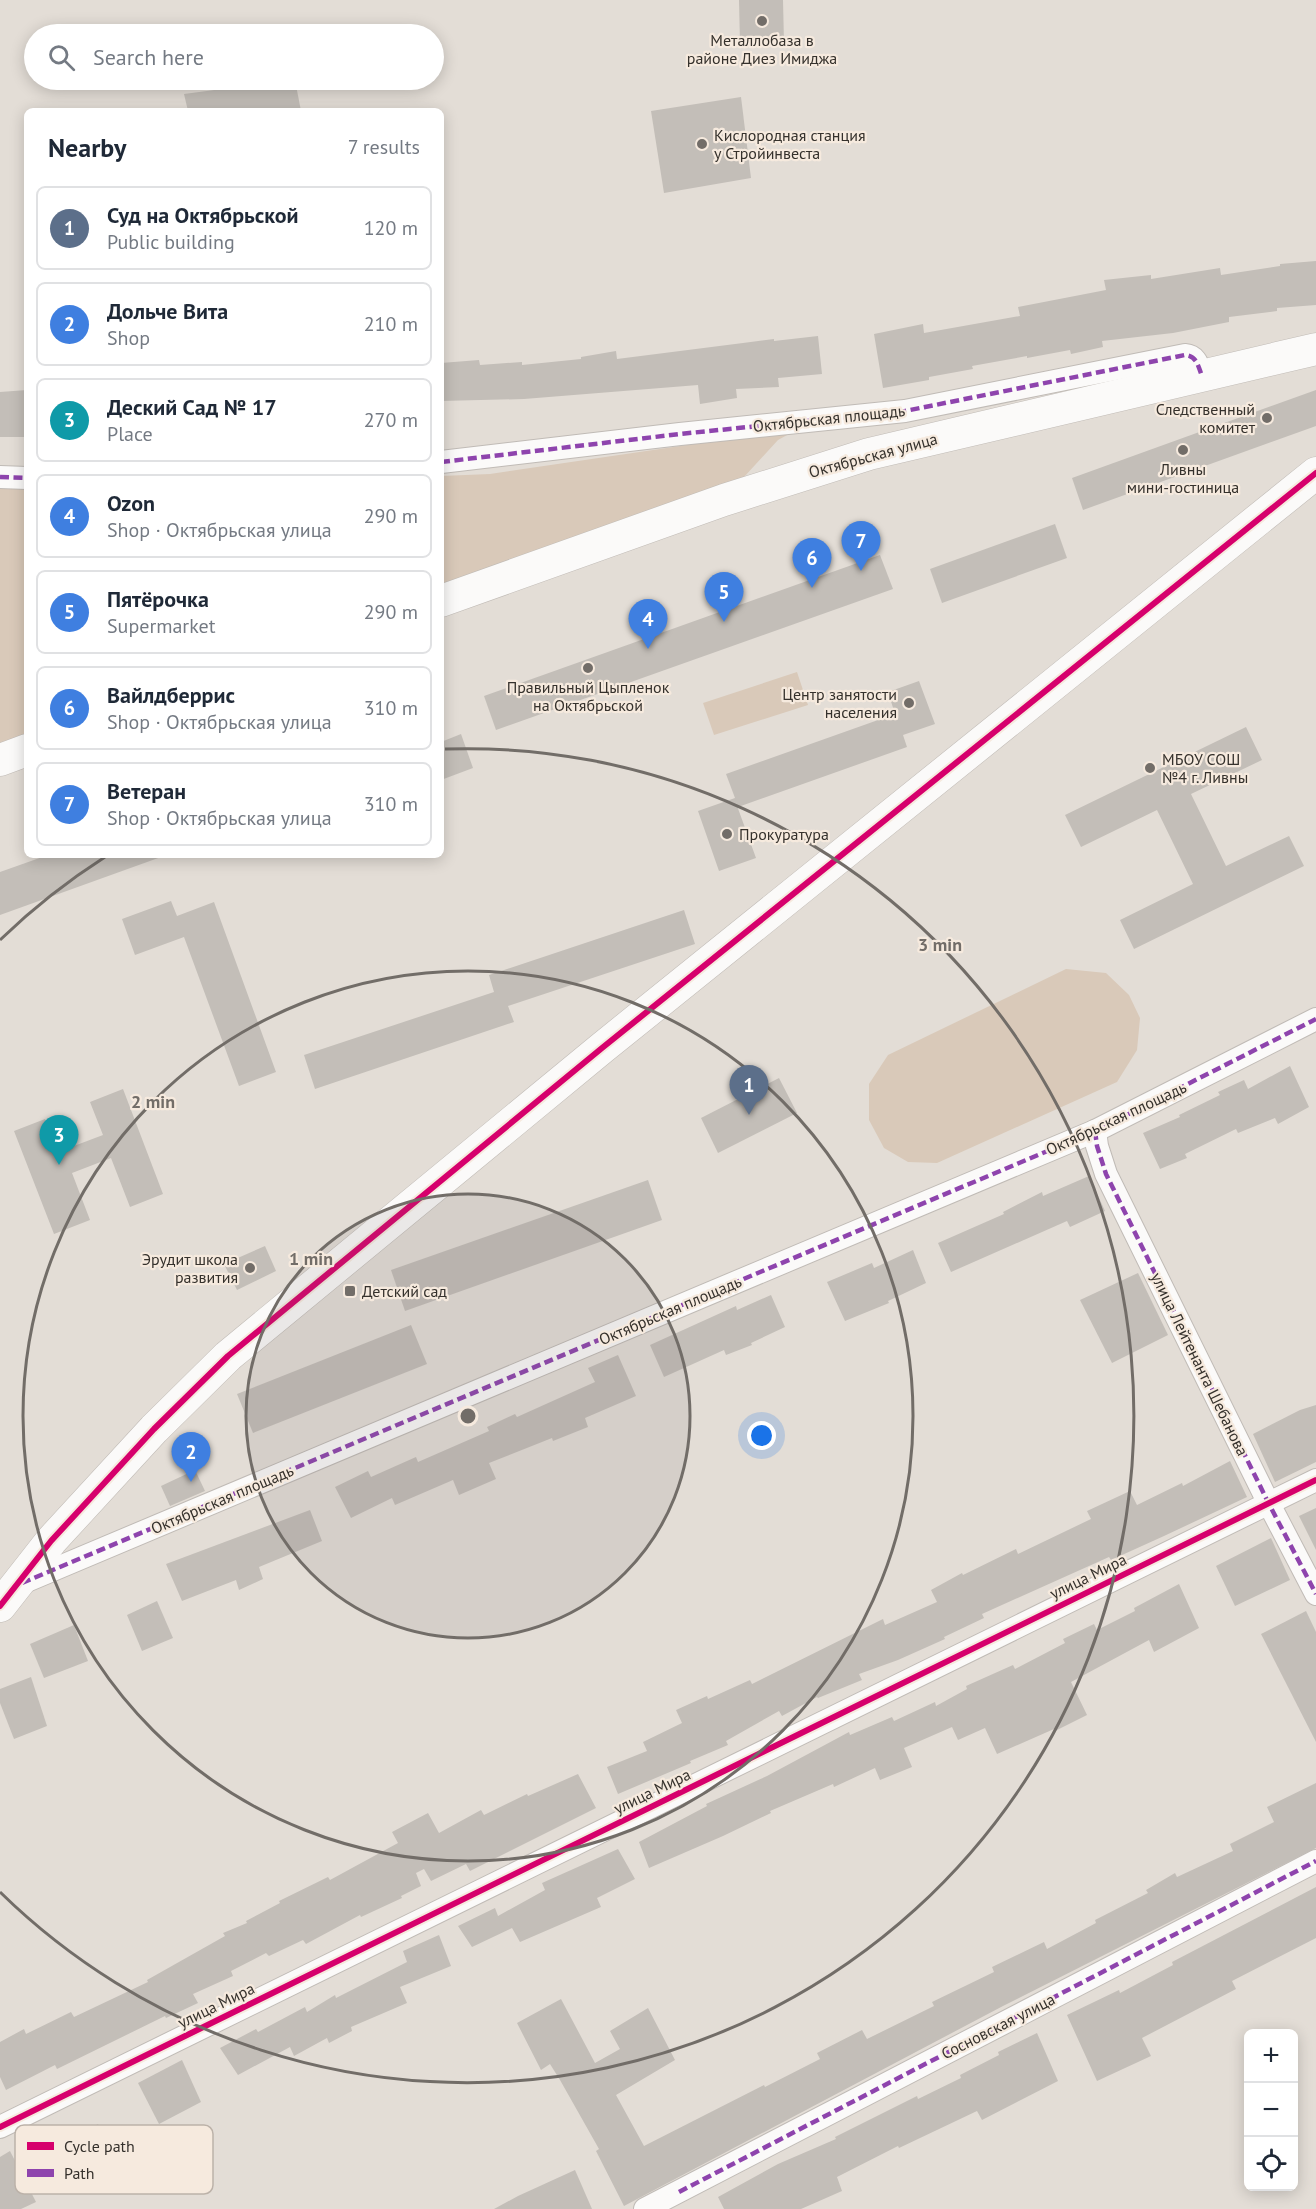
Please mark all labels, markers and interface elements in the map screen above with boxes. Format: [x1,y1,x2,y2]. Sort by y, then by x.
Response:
marker: Металлобаза в районе Диез Имиджа [755,14,769,28]
search box [24,24,444,90]
place label: Металлобаза в районе Диез Имиджа [687,30,837,68]
icon: search [45,41,78,74]
text: Search here [93,43,204,71]
place label: Кислородная станция у Стройинвеста [714,125,866,163]
text: Nearby [48,131,126,164]
text: 7 results [348,134,420,160]
marker: Кислородная станция у Стройинвеста [695,137,709,151]
text: Суд на Октябрьской [107,201,299,229]
text: 1 [64,215,75,241]
text: 120 m [364,215,418,241]
text: Public building [107,229,235,255]
text: Дольче Вита [107,297,228,325]
text: 2 [64,311,75,337]
text: 210 m [364,311,418,337]
text: Shop [107,325,150,351]
text: Деский Сад № 17 [107,393,277,421]
place label: Следственный комитет [1156,399,1256,437]
street label: Октябрьская площадь [752,400,906,436]
text: 3 [64,407,75,433]
text: 270 m [364,407,418,433]
marker: Следственный комитет [1260,411,1274,425]
text: Place [107,421,153,447]
street label: Октябрьская улица [806,428,940,482]
marker: Ливны мини-гостиница [1176,443,1190,457]
place label: Ливны мини-гостиница [1127,459,1239,497]
text: Ozon [107,489,155,517]
text: 4 [64,503,75,529]
text: 290 m [364,503,418,529]
text: Shop · Октябрьская улица [107,517,332,543]
pin: 7 [842,522,880,571]
pin: 6 [792,538,832,588]
pin: 5 [704,572,744,622]
text: Пятёрочка [107,585,209,613]
text: 5 [64,599,75,625]
text: 290 m [364,599,418,625]
pin: 4 [628,600,668,649]
text: Supermarket [107,613,215,639]
marker: Правильный Цыпленок на Октябрьской [581,661,595,675]
place label: Правильный Цыпленок на Октябрьской [507,677,670,715]
text: Вайлдберрис [107,681,235,709]
place label: Центр занятости населения [782,684,897,722]
text: 6 [64,695,75,721]
text: 310 m [364,695,418,721]
marker: Центр занятости населения [902,696,916,710]
text: Shop · Октябрьская улица [107,709,332,735]
place label: МБОУ СОШ №4 г. Ливны [1162,749,1248,787]
marker: МБОУ СОШ №4 г. Ливны [1143,761,1157,775]
text: Ветеран [107,777,186,805]
text: 7 [64,791,75,817]
text: 310 m [364,791,418,817]
text: Shop · Октябрьская улица [107,805,332,831]
place label: Прокуратура [739,824,829,844]
marker: Прокуратура [720,827,734,841]
text: 3 min [918,933,962,956]
pin: 1 [730,1066,768,1115]
street label: Октябрьская площадь [1042,1077,1190,1159]
text: 2 min [131,1090,175,1113]
pin: 3 [40,1116,78,1165]
text: 1 min [289,1247,333,1270]
place label: Эрудит школа развития [142,1249,238,1287]
marker: Эрудит школа развития [243,1261,257,1275]
street label: улица Лейтенанта Шебанова [1147,1269,1253,1459]
street label: Октябрьская площадь [596,1271,744,1349]
place label: Детский сад [362,1281,447,1301]
marker: Детский сад [343,1284,357,1298]
centre of rings [458,1406,478,1426]
your location [747,1421,776,1450]
pin: 2 [172,1432,210,1482]
street label: Октябрьская площадь [148,1460,296,1538]
street label: улица Мира [1046,1549,1130,1603]
street label: улица Мира [610,1764,694,1818]
street label: улица Мира [174,1978,258,2032]
street label: Сосновская улица [938,1989,1058,2063]
map controls [1244,2029,1298,2191]
button: + [1244,2029,1298,2083]
button: − [1244,2083,1298,2137]
legend [15,2125,213,2194]
text: Cycle path [64,2136,135,2156]
button: locate [1244,2137,1298,2191]
text: Path [64,2163,95,2183]

